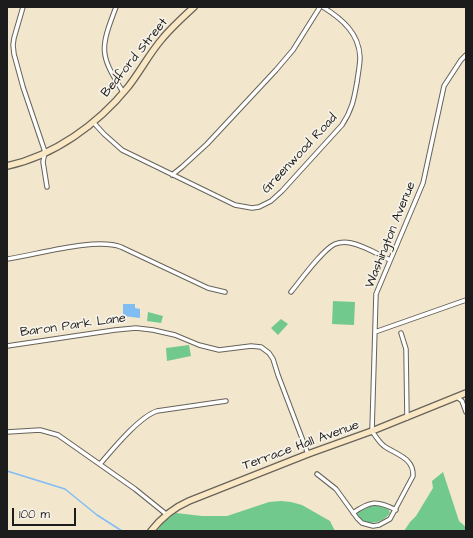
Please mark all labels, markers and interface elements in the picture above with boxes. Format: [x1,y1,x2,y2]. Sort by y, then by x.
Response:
street label: Bedford Street [98,15,172,101]
street label: Greenwood Road [259,111,341,197]
street label: Washington Avenue [363,179,419,291]
street label: Baron Park Lane [19,311,127,341]
street label: Terrace Hall Avenue [241,418,361,474]
scale bar [14,500,78,526]
text: 100 m [19,506,50,523]

